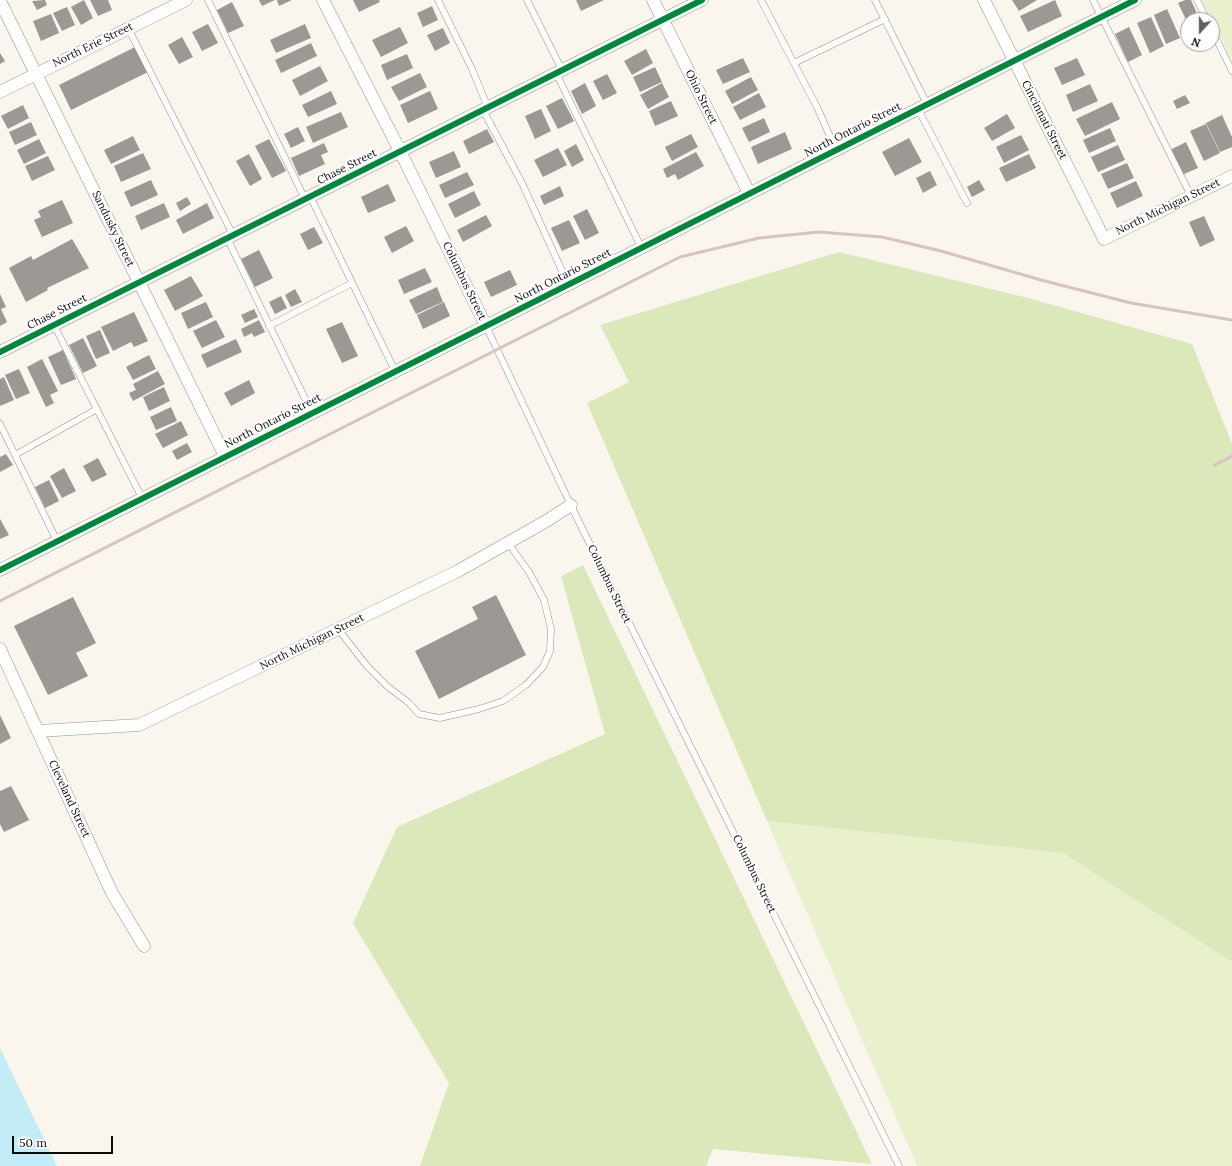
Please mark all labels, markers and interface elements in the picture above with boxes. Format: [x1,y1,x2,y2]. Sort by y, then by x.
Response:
north arrow [1180,12,1220,52]
street label: North Erie Street [51,20,135,70]
text: N [1190,34,1203,50]
street label: Ohio Street [682,68,720,126]
street label: Cincinnati Street [1018,78,1070,162]
street label: North Ontario Street [802,100,904,160]
street label: Chase Street [315,146,379,188]
street label: North Michigan Street [1114,176,1222,238]
street label: Sandusky Street [89,189,137,269]
street label: Columbus Street [439,240,489,322]
street label: North Ontario Street [512,246,614,306]
street label: Chase Street [25,291,89,333]
street label: North Ontario Street [222,391,324,451]
street label: Columbus Street [584,543,634,625]
street label: North Michigan Street [258,611,366,673]
street label: Cleveland Street [45,758,93,840]
street label: Columbus Street [729,833,779,915]
scale bar [14,1128,115,1154]
text: 50 m [19,1135,47,1150]

